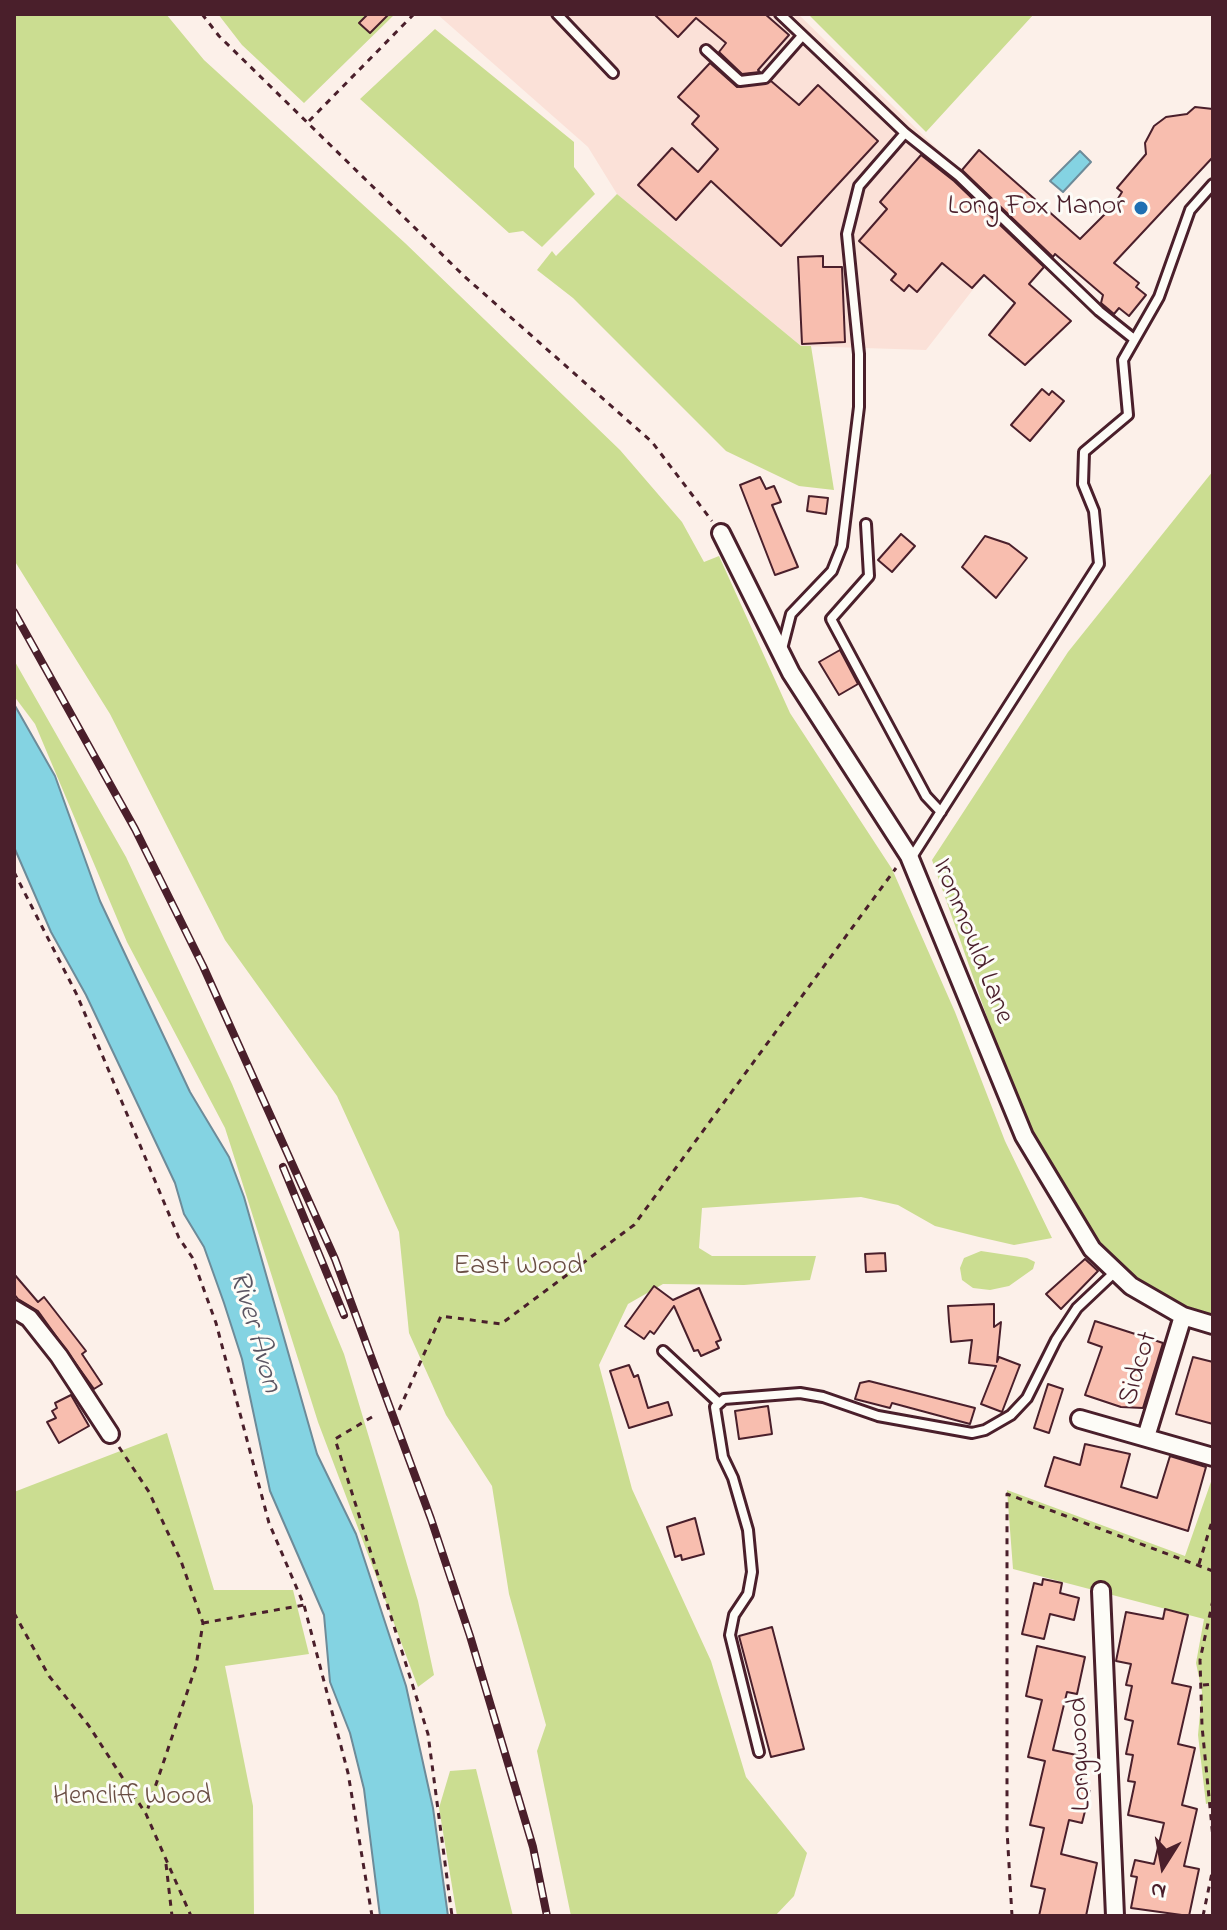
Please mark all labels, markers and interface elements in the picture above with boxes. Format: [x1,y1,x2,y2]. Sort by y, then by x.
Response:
place label: Long Fox Manor [948,191,1125,225]
marker: Long Fox Manor [1132,199,1150,217]
street label: Ironmould Lane [923,855,1019,1029]
park label: East Wood [453,1251,583,1285]
water label: River Avon [218,1267,288,1397]
street label: Sidcot [1113,1328,1167,1410]
street label: Longwood [1063,1696,1101,1812]
park label: Hencliff Wood [53,1781,211,1815]
north arrow [1123,1826,1203,1906]
text: N [1148,1872,1169,1907]

